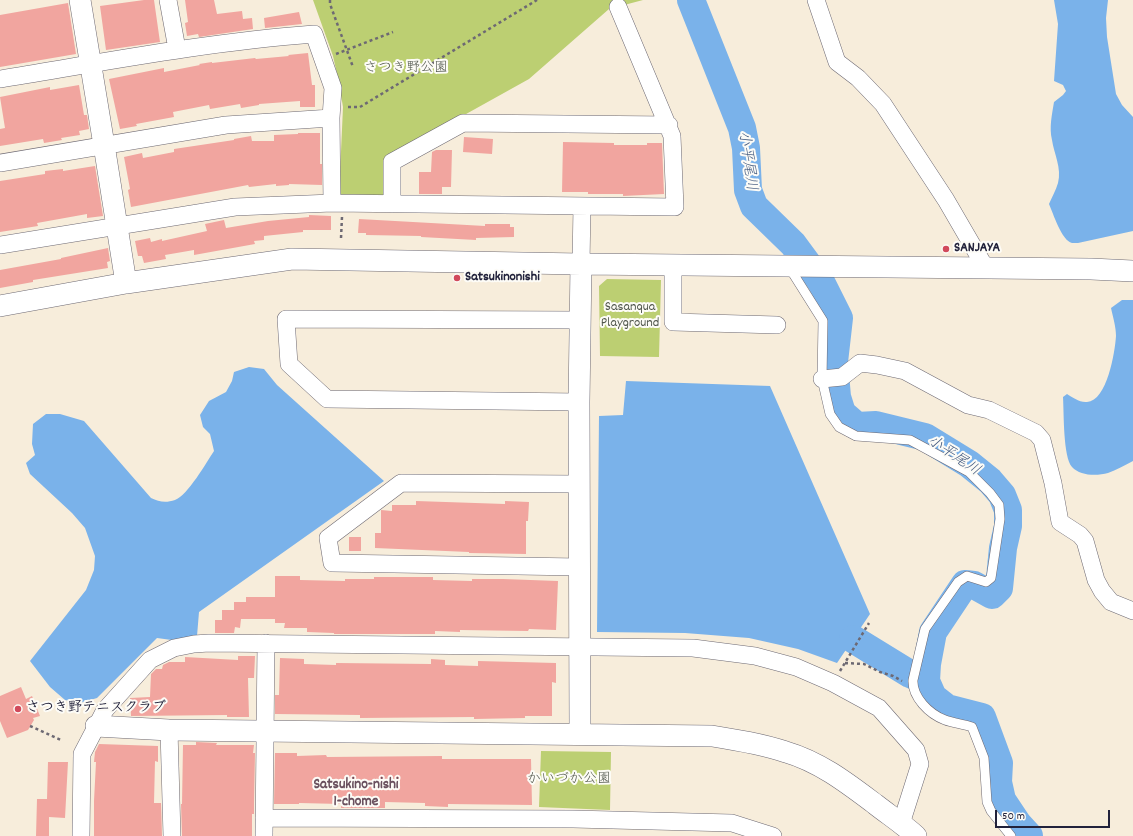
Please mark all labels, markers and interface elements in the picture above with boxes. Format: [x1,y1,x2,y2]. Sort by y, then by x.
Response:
park label: さつき野公園 [364,61,448,77]
water label: 小平尾川 [733,130,759,192]
place label: SANJAYA [954,241,1000,257]
marker: SANJAYA [941,244,951,254]
place label: Satsukinonishi [465,270,540,286]
marker: Satsukinonishi [452,273,462,283]
park label: Sasanqua Playground [601,300,659,332]
water label: 小平尾川 [923,433,983,481]
place label: さつき野テニスクラブ [26,701,166,717]
marker: さつき野テニスクラブ [13,704,23,714]
park label: かいづか公園 [527,772,611,788]
district label: Satsukino-nishi 1-chome [313,777,399,812]
scale bar [997,802,1112,828]
text: 50 m [1002,808,1025,825]

